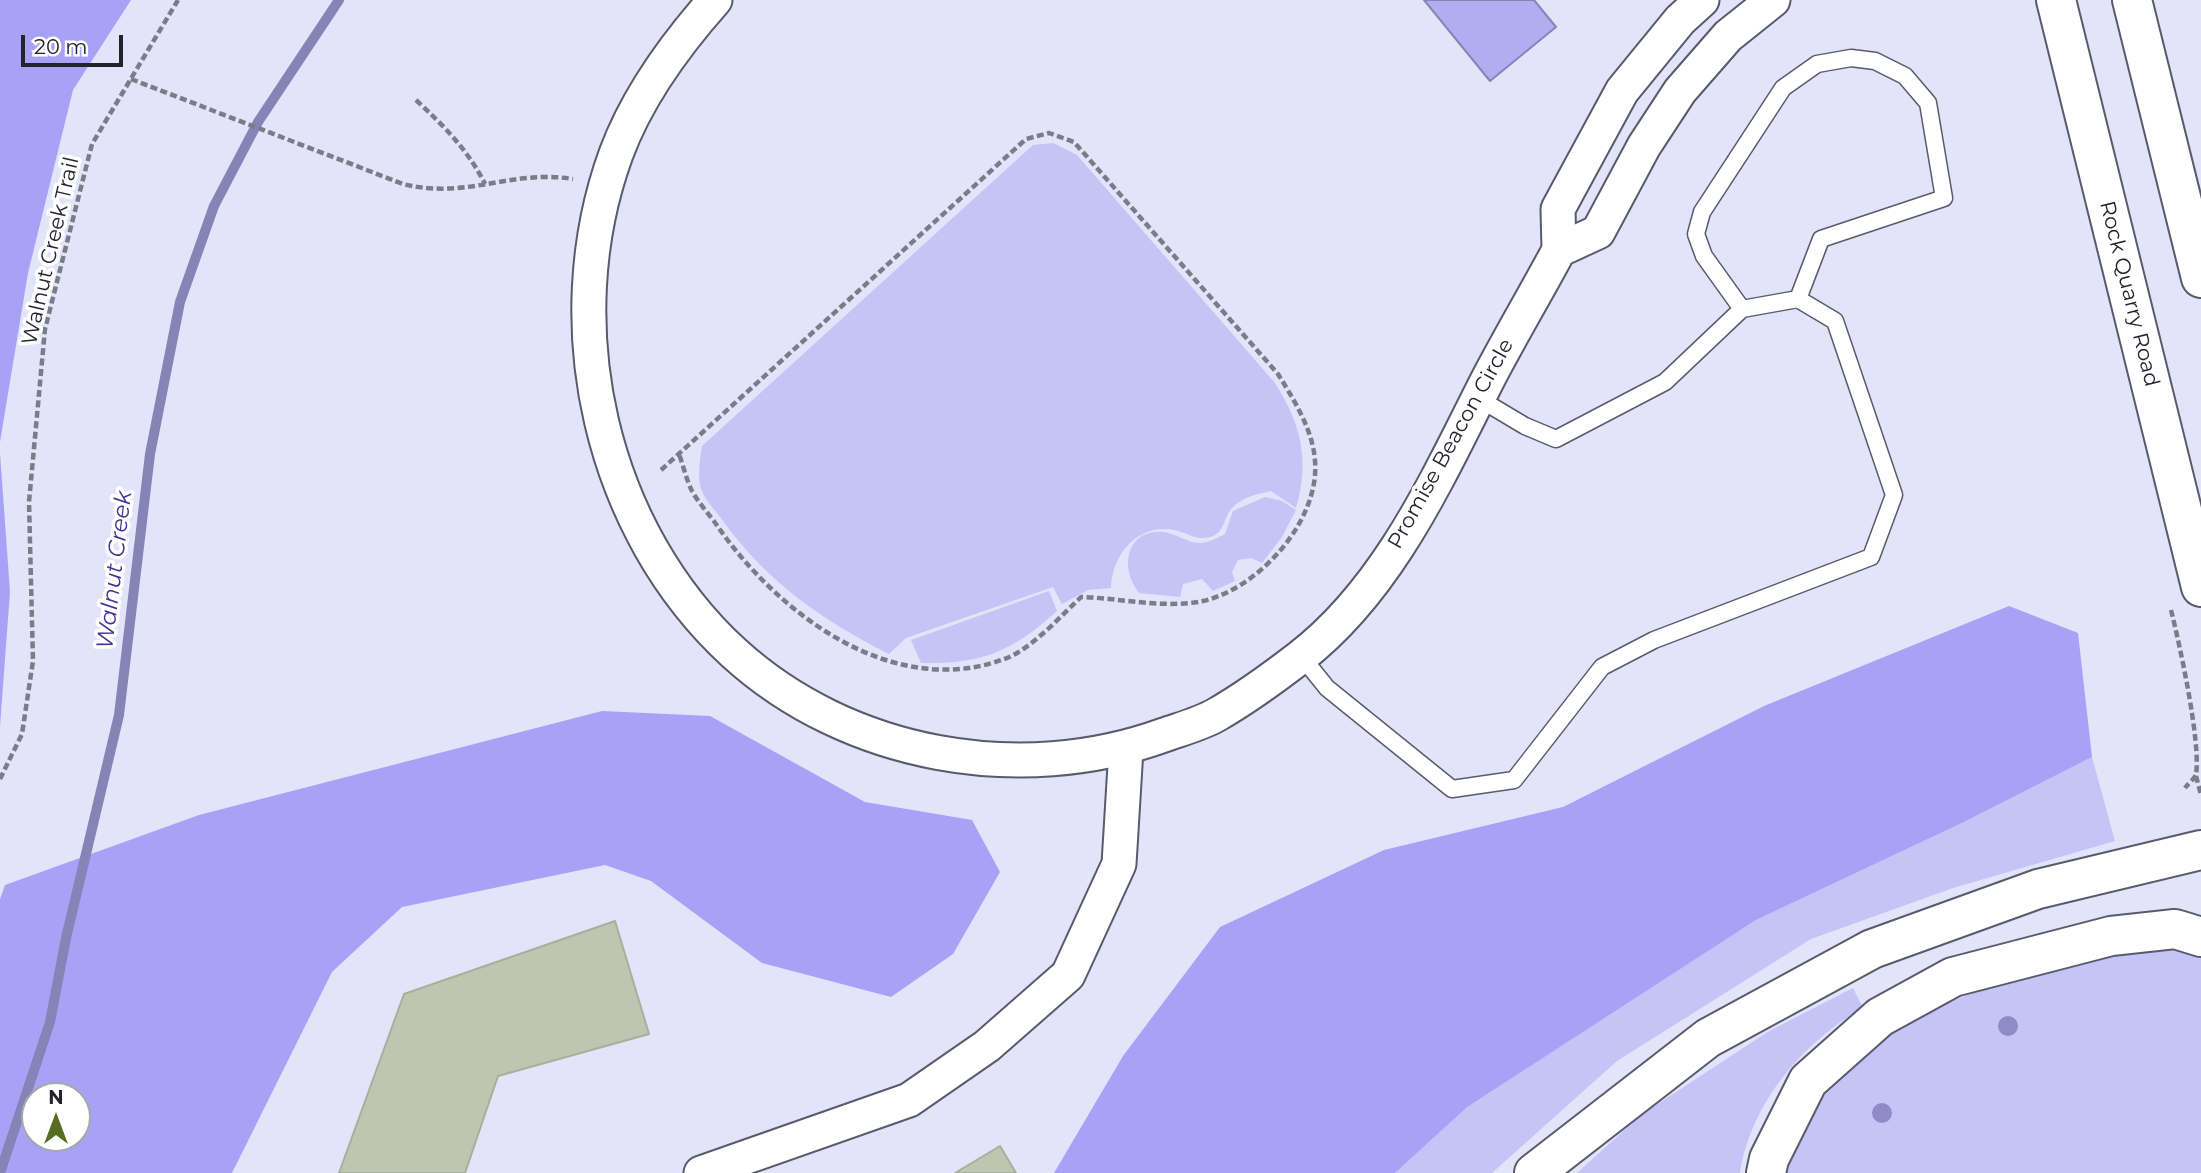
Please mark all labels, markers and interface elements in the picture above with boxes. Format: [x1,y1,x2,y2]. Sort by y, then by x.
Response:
scale bar [24,21,126,65]
text: 20 m [34,34,88,59]
street label: Walnut Creek Trail [17,155,85,347]
street label: Rock Quarry Road [2094,199,2164,389]
street label: Promise Beacon Circle [1383,335,1519,553]
water label: Walnut Creek [92,489,138,651]
north arrow [21,1082,91,1152]
text: N [48,1086,64,1109]

